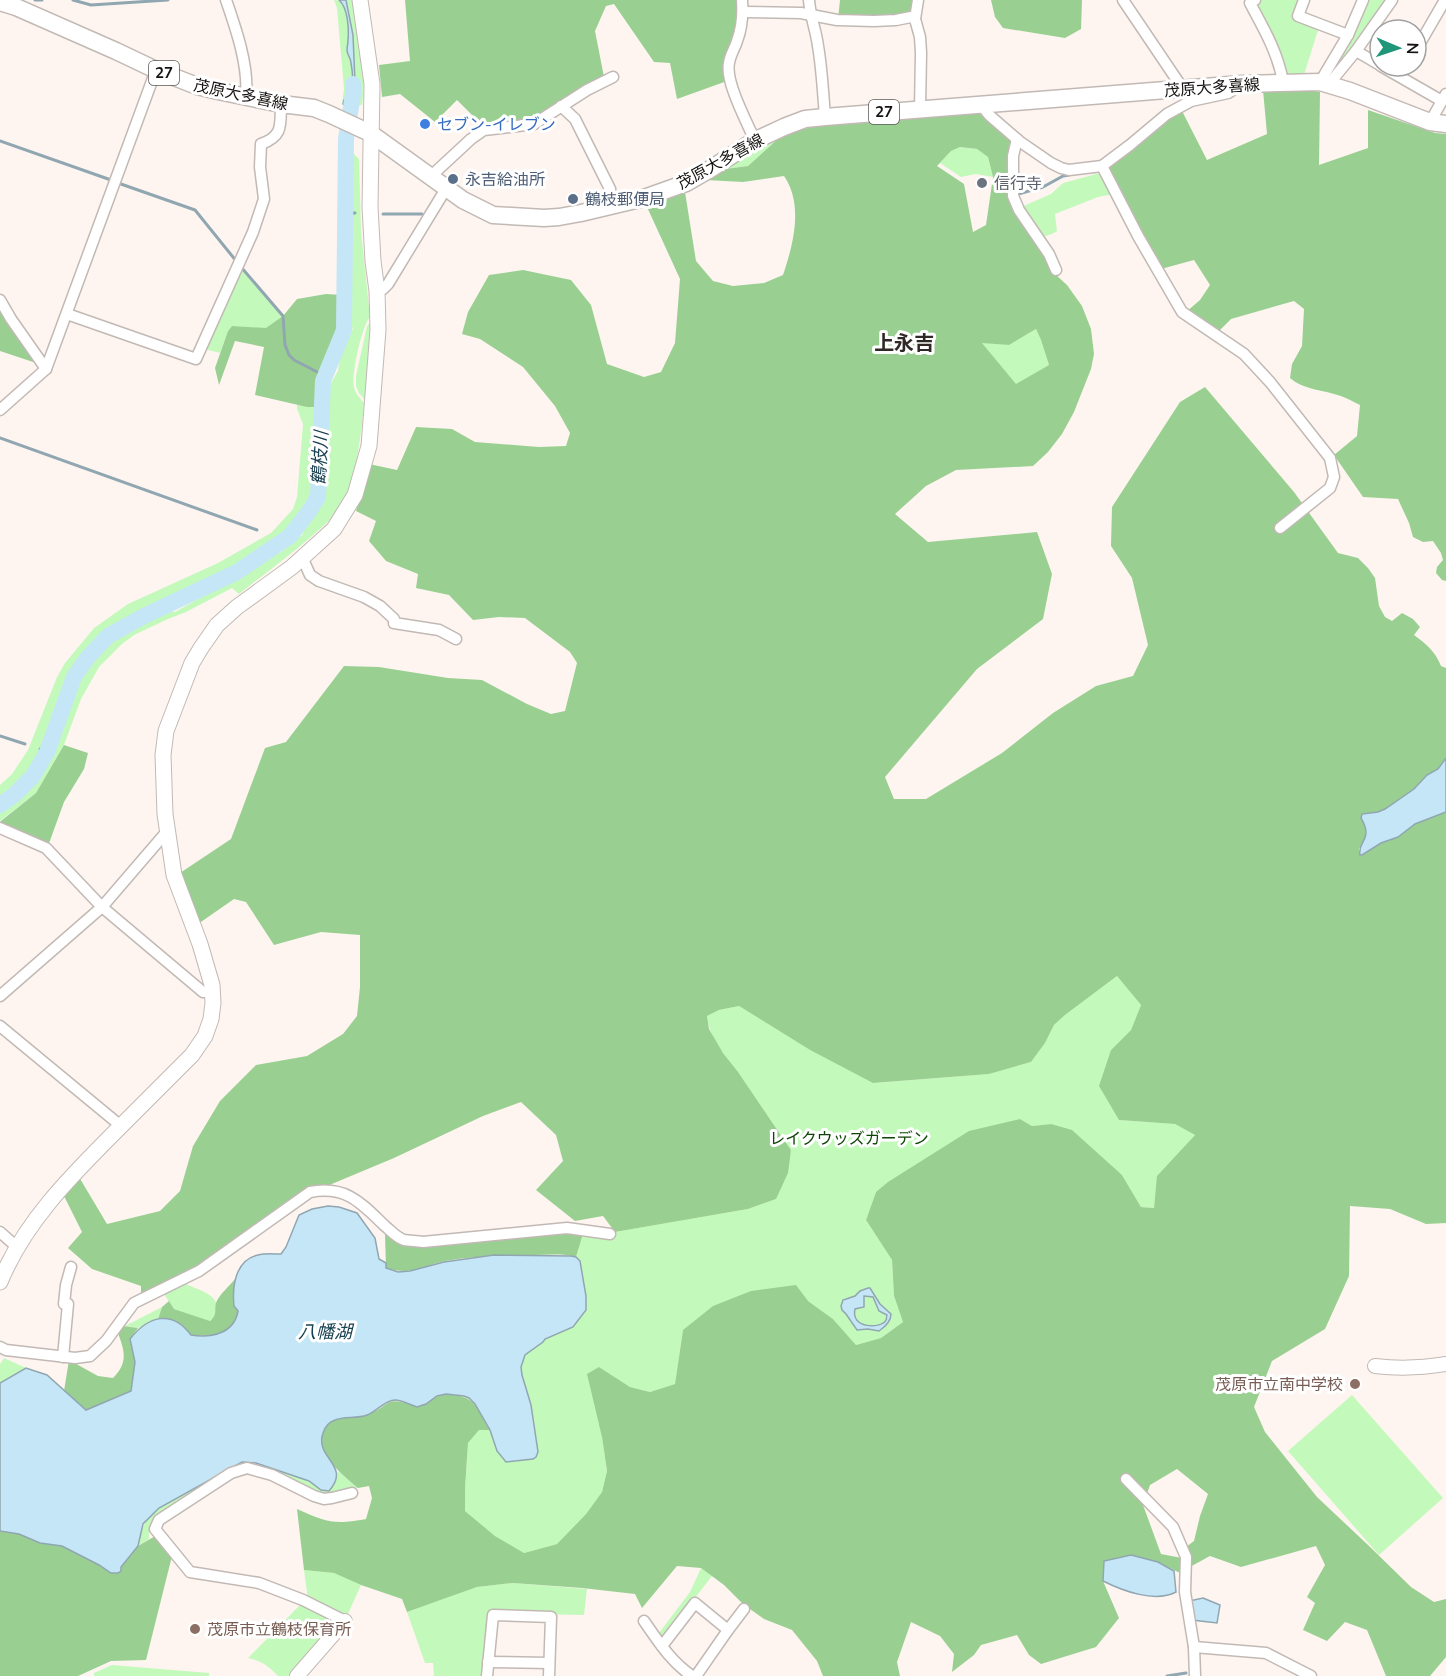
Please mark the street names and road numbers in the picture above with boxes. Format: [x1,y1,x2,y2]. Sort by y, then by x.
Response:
road number: 27 [149,61,179,85]
street label: 茂原大多喜線 [192,74,290,116]
street label: 茂原大多喜線 [1163,74,1261,102]
road number: 27 [869,100,899,124]
street label: 茂原大多喜線 [673,129,768,195]

